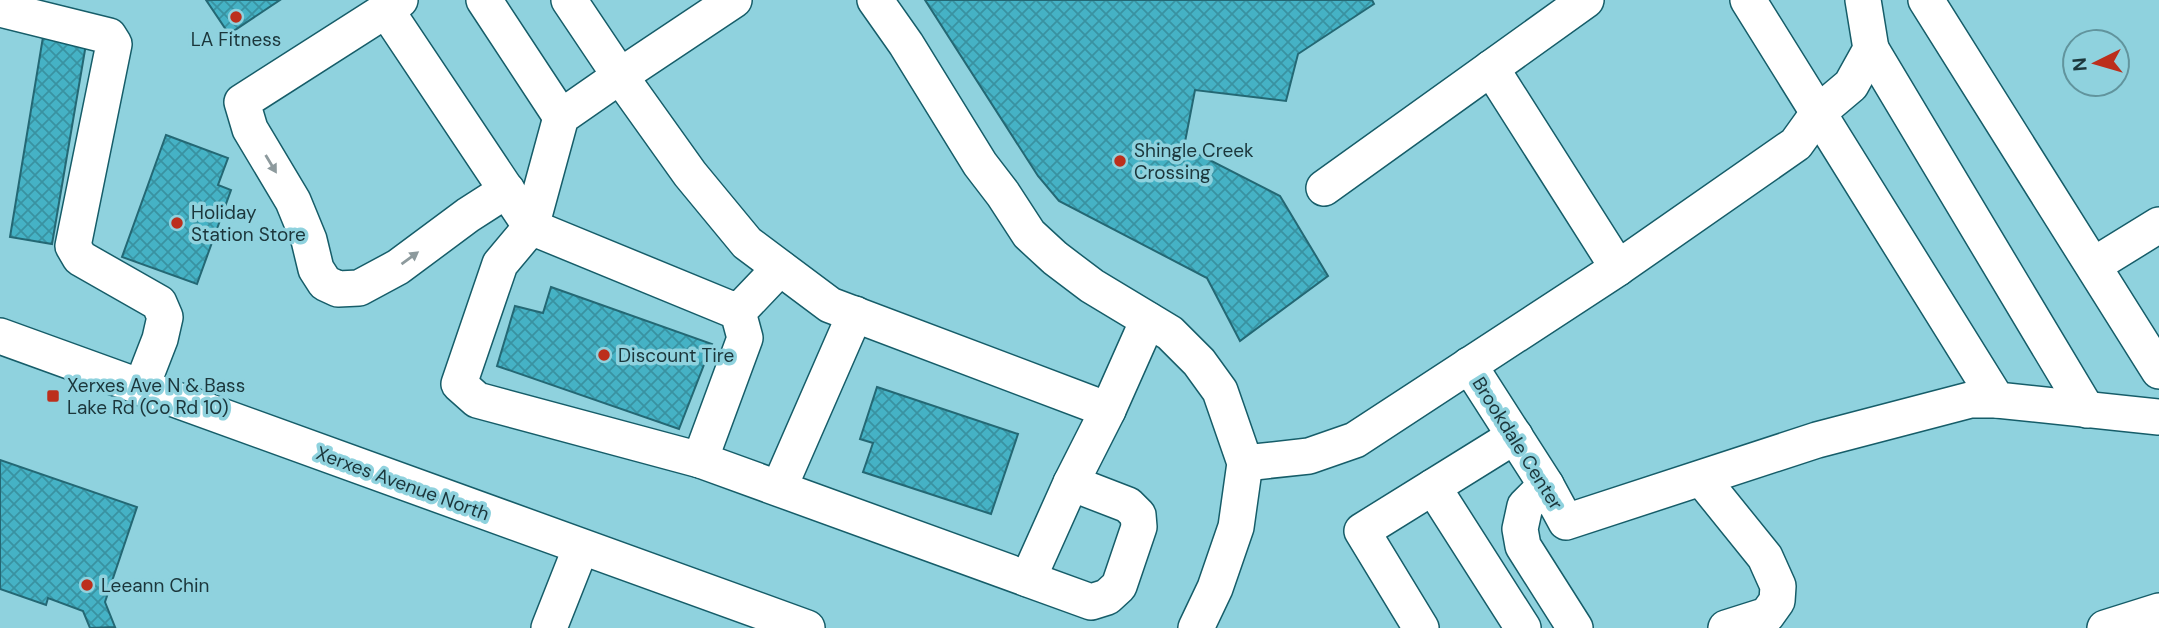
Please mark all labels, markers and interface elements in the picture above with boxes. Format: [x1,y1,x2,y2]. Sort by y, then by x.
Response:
marker: LA Fitness [228,9,244,25]
place label: LA Fitness [191,27,281,52]
north arrow [2061,28,2131,98]
text: N [2067,56,2093,72]
place label: Shingle Creek Crossing [1134,138,1254,185]
marker: Shingle Creek Crossing [1112,153,1128,169]
one-way arrow [265,154,277,173]
place label: Holiday Station Store [191,200,306,247]
marker: Holiday Station Store [169,215,185,231]
one-way arrow [401,251,420,265]
place label: Discount Tire [618,343,734,368]
marker: Discount Tire [596,347,612,363]
street label: Brookdale Center [1467,372,1569,514]
place label: Xerxes Ave N & Bass Lake Rd (Co Rd 10) [67,373,245,420]
marker: Xerxes Ave N & Bass Lake Rd (Co Rd 10) [45,388,61,404]
street label: Xerxes Avenue North [313,441,493,526]
place label: Leeann Chin [101,573,209,598]
marker: Leeann Chin [79,577,95,593]

